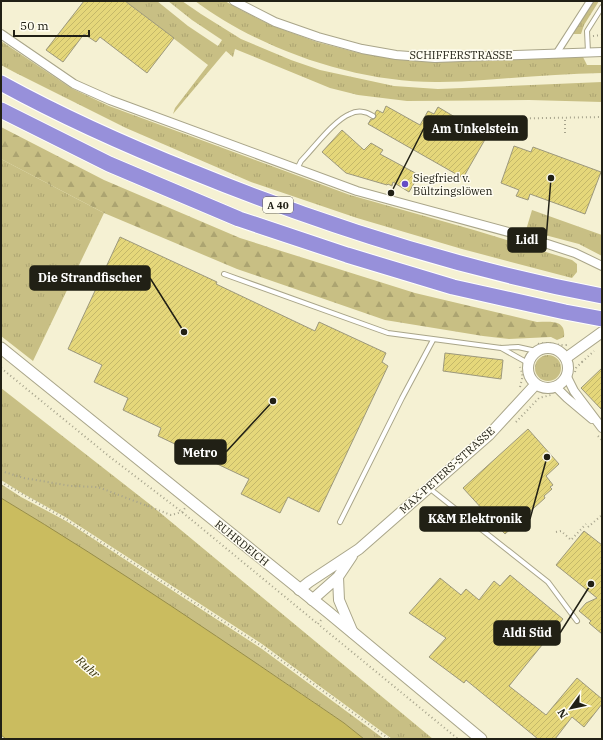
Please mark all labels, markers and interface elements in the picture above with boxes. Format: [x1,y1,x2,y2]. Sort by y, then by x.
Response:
scale bar [14,12,89,38]
text: 50 m [20,18,49,33]
street label: SCHIFFERSTRASSE [410,48,512,62]
callout: Am Unkelstein [424,116,527,140]
text: Am Unkelstein [431,121,519,136]
place label: Siegfried v. Bültzingslöwen [413,171,493,198]
marker: Siegfried v. Bültzingslöwen [400,179,410,189]
road number: A 40 [263,197,293,213]
callout: Lidl [508,228,546,252]
text: Lidl [516,232,539,247]
callout: Die Strandfischer [30,266,150,290]
text: Die Strandfischer [38,270,142,285]
street label: MAX-PETERS-STRASSE [396,424,498,516]
callout: Metro [175,440,226,464]
text: Metro [183,445,217,460]
callout: K&M Elektronik [420,507,530,531]
text: K&M Elektronik [428,511,523,526]
street label: RUHRDEICH [212,517,272,569]
callout: Aldi Süd [494,621,560,645]
text: Aldi Süd [502,625,552,640]
water label: Ruhr [72,652,103,682]
north arrow [551,688,591,728]
text: N [554,706,571,721]

